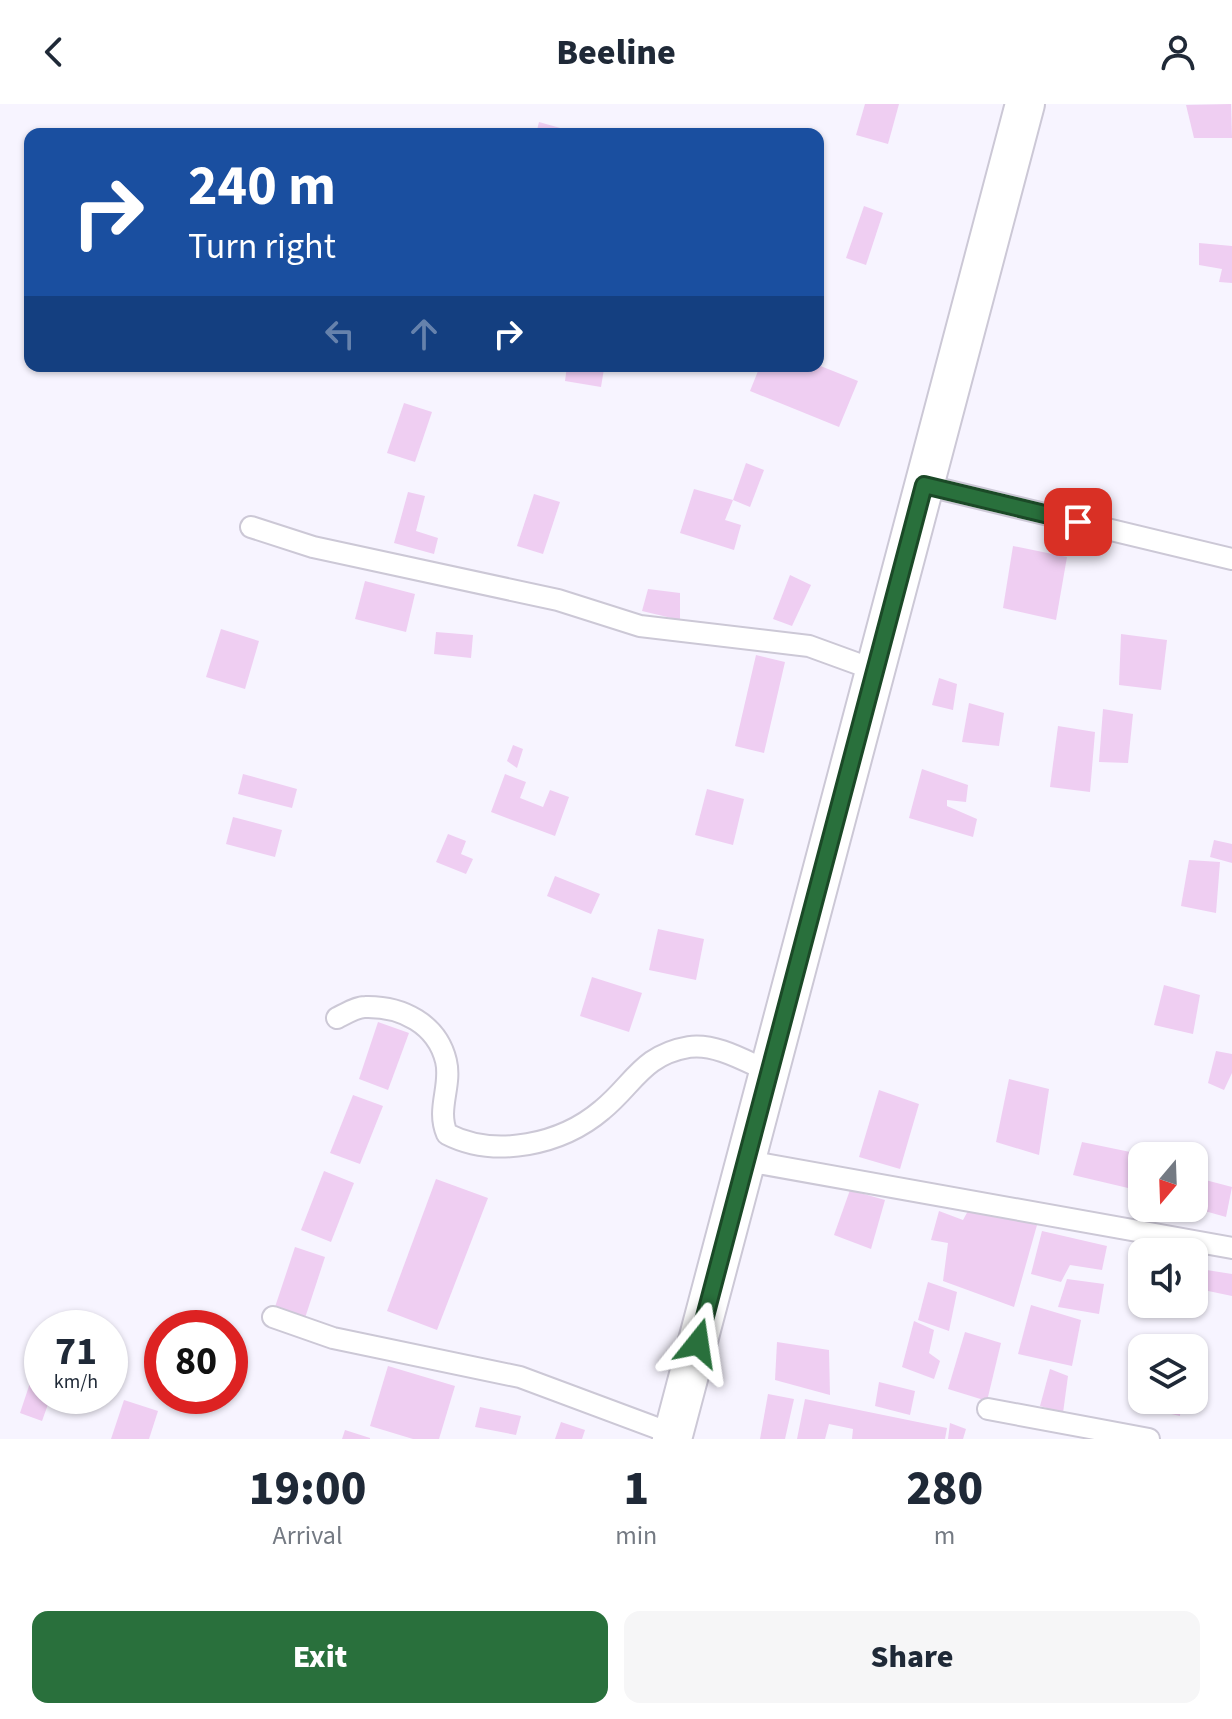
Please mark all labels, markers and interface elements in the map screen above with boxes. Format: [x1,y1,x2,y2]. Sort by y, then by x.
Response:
text: Beeline [556,27,676,78]
icon: back [32,30,76,74]
icon: person [1156,30,1200,74]
text: 240 m [188,147,336,226]
icon: right [56,160,160,264]
text: Turn right [188,221,336,272]
icon: left [318,312,362,356]
icon: ahead [402,312,446,356]
icon: right [486,312,530,356]
pin [1044,488,1112,556]
icon: arrive [1056,500,1100,544]
north arrow [1128,1142,1208,1222]
map controls [1128,1142,1208,1414]
button: sound [1128,1238,1208,1318]
position arrow [656,1301,740,1385]
speed limit sign: 80 [144,1310,248,1414]
text: 71 [55,1323,97,1380]
button: layers [1128,1334,1208,1414]
text: km/h [54,1368,98,1396]
text: 19:00 [249,1455,366,1523]
text: 1 [623,1455,649,1523]
text: 280 [906,1455,983,1523]
text: Arrival [273,1517,343,1554]
text: min [615,1517,657,1554]
text: m [934,1517,955,1554]
button: Exit [32,1611,608,1703]
button: Share [624,1611,1200,1703]

